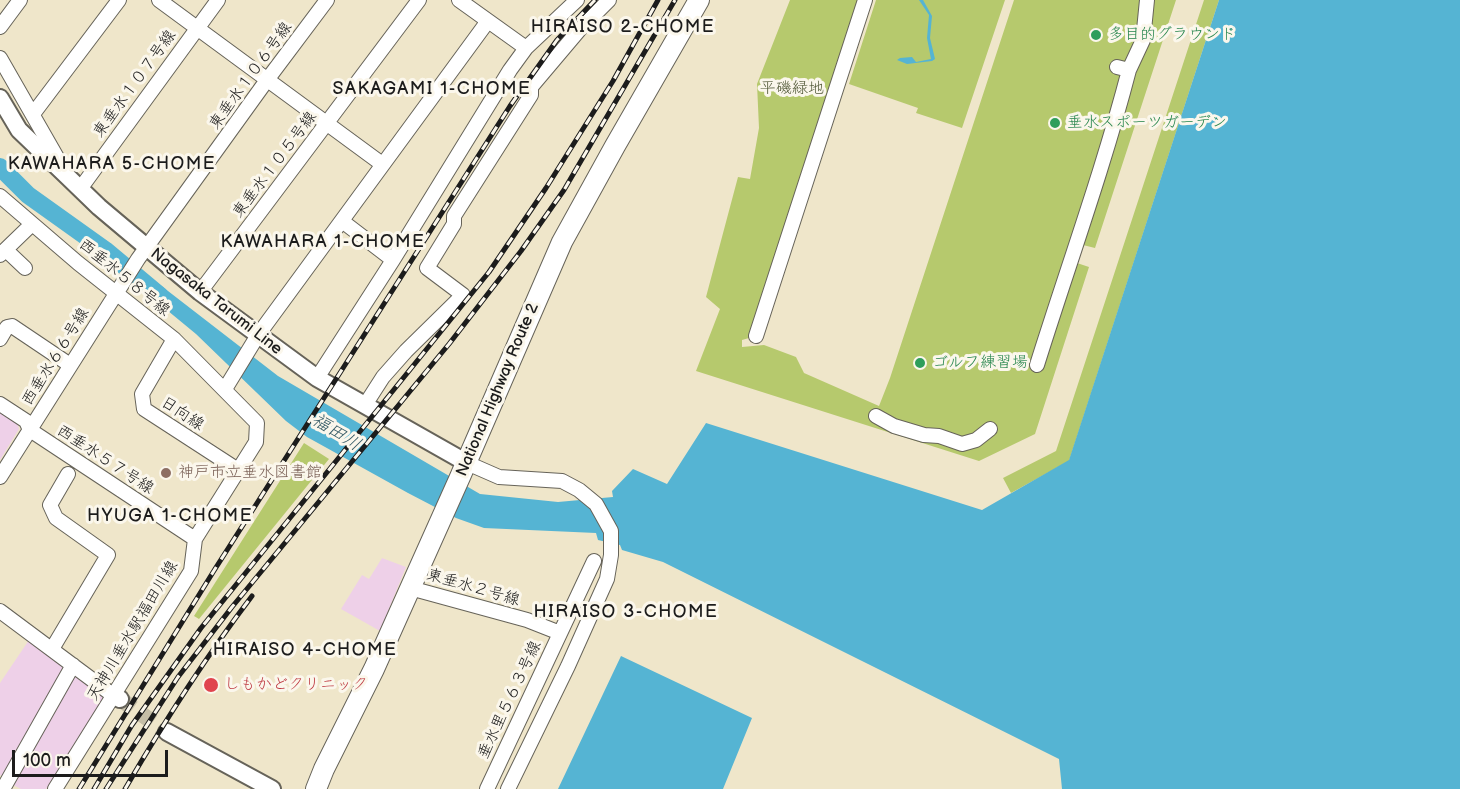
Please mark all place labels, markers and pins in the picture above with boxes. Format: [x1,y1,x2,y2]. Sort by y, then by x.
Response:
place label: 多目的グラウンド [1108,25,1236,45]
marker: 多目的グラウンド [1089,28,1103,42]
place label: 垂水スポーツガーデン [1067,113,1227,133]
marker: 垂水スポーツガーデン [1048,116,1062,130]
place label: ゴルフ練習場 [932,353,1028,373]
marker: ゴルフ練習場 [913,356,927,370]
place label: 神戸市立垂水図書館 [178,463,322,483]
marker: 神戸市立垂水図書館 [159,466,173,480]
place label: しもかどクリニック [224,675,368,695]
marker: しもかどクリニック [202,676,220,694]

